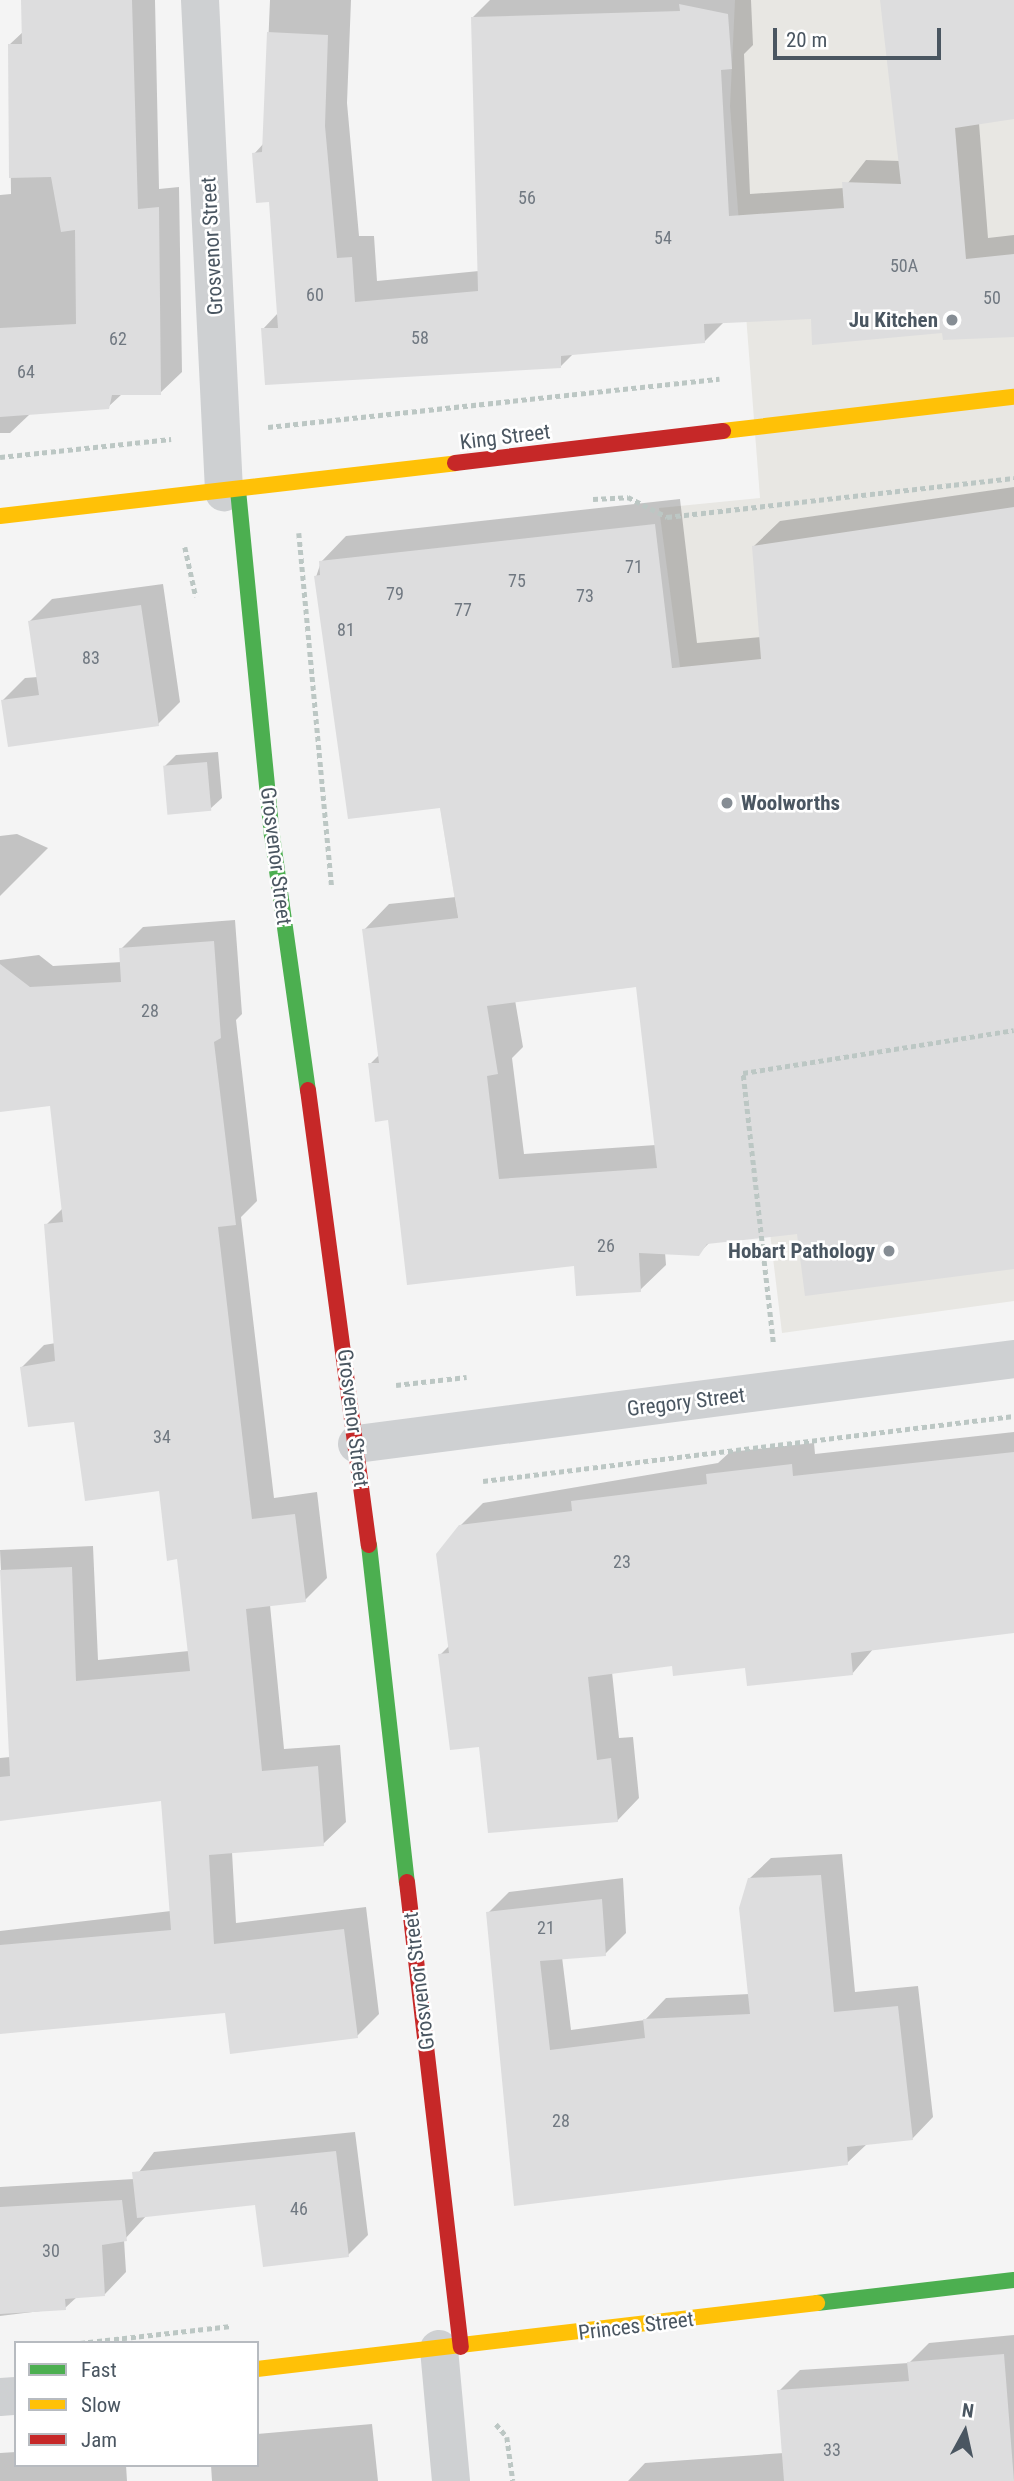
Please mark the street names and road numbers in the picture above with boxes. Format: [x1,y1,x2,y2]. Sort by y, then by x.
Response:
street label: Grosvenor Street [196,176,228,316]
street label: King Street [458,419,552,455]
street label: Grosvenor Street [255,786,297,926]
street label: Grosvenor Street [332,1348,374,1488]
street label: Gregory Street [626,1382,746,1422]
street label: Grosvenor Street [398,1911,440,2051]
street label: Princes Street [577,2306,695,2346]

